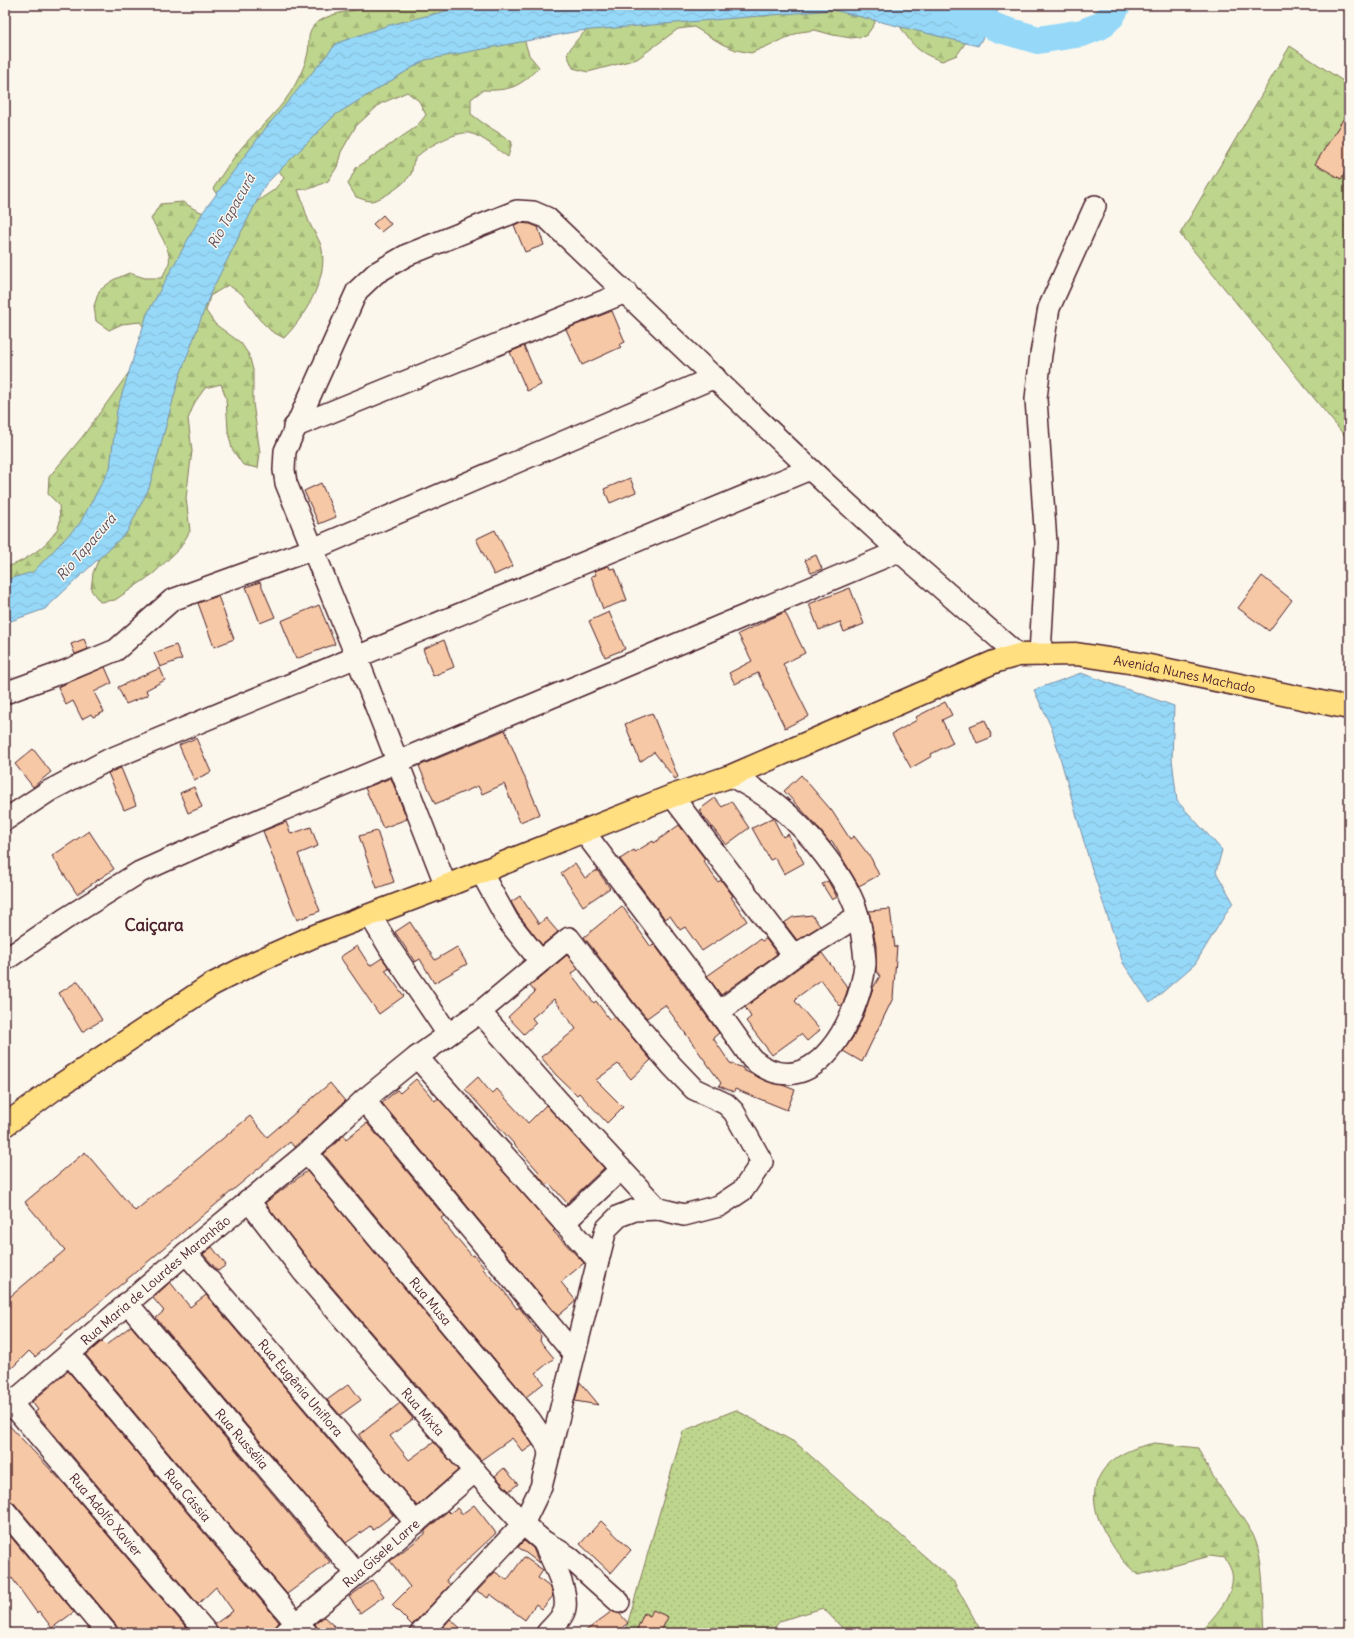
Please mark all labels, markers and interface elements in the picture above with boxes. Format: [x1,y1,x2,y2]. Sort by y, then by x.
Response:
water label: Rio Tapacurá [203,170,259,251]
water label: Rio Tapacurá [52,509,120,584]
street label: Avenida Nunes Machado [1112,651,1257,697]
district label: Caiçara [124,914,184,936]
street label: Rua Maria de Lourdes Maranhão [77,1212,234,1349]
street label: Rua Musa [406,1274,456,1329]
street label: Rua Eugênia Uniflora [254,1335,347,1440]
street label: Rua Mixta [398,1384,449,1439]
street label: Rua Russélia [212,1405,273,1473]
street label: Rua Cássia [161,1465,215,1525]
street label: Rua Adolfo Xavier [66,1470,147,1560]
street label: Rua Gisele Larre [339,1515,423,1591]

